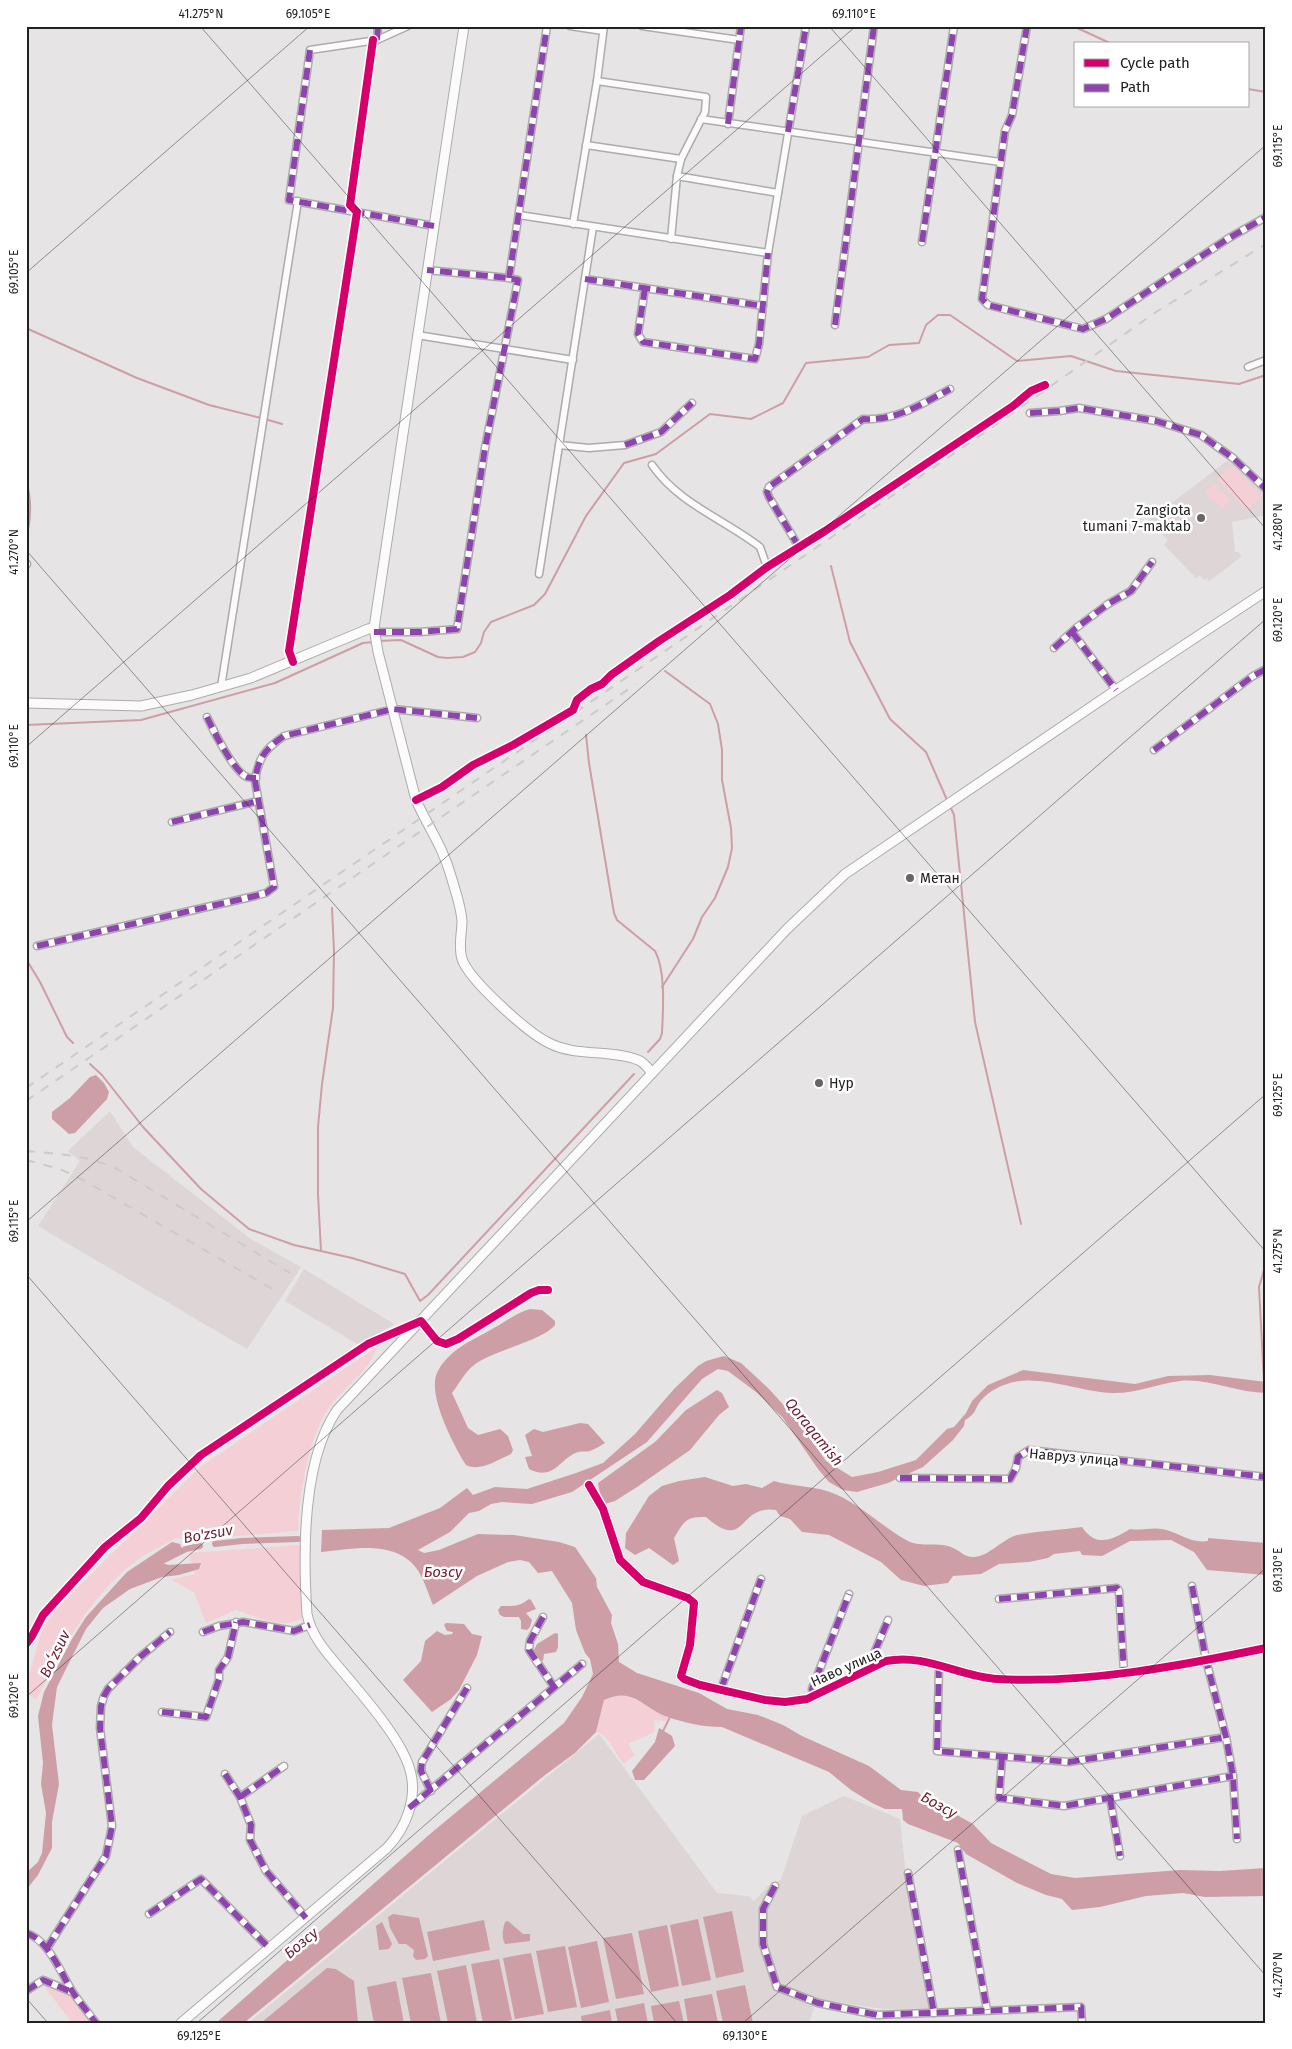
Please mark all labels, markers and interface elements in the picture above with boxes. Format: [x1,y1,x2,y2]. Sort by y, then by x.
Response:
text: 41.275°N [178,7,224,21]
text: 69.105°E [286,7,330,21]
text: 69.110°E [832,7,876,21]
legend [1074,42,1250,108]
text: Cycle path [1120,54,1190,72]
text: Path [1120,78,1150,96]
text: 69.115°E [1271,124,1285,168]
text: 69.105°E [7,250,21,294]
place label: Zangiota tumani 7-maktab [1083,502,1191,535]
text: 41.280°N [1271,503,1285,551]
marker: Zangiota tumani 7-maktab [1195,512,1207,524]
text: 41.270°N [7,529,21,575]
text: 69.120°E [1271,598,1285,642]
text: 69.110°E [7,724,21,768]
place label: Метан [920,870,960,887]
marker: Метан [904,872,916,884]
text: 69.125°E [1271,1073,1285,1117]
place label: Нур [829,1075,854,1092]
marker: Нур [813,1077,825,1089]
text: 69.115°E [7,1199,21,1243]
text: 41.275°N [1271,1228,1285,1274]
water label: Qoraqamish [781,1394,847,1470]
street label: Навруз улица [1029,1445,1119,1470]
water label: Bo'zsuv [182,1521,235,1547]
text: 69.130°E [1271,1548,1285,1592]
water label: Бозсу [424,1563,463,1581]
water label: Boʻzsuv [36,1627,74,1680]
street label: Наво улица [808,1644,884,1691]
text: 69.120°E [7,1674,21,1718]
water label: Бозсу [918,1788,961,1823]
water label: Бозсу [280,1923,322,1962]
text: 41.270°N [1271,1952,1285,1998]
text: 69.125°E [177,2029,221,2043]
text: 69.130°E [723,2029,767,2043]

